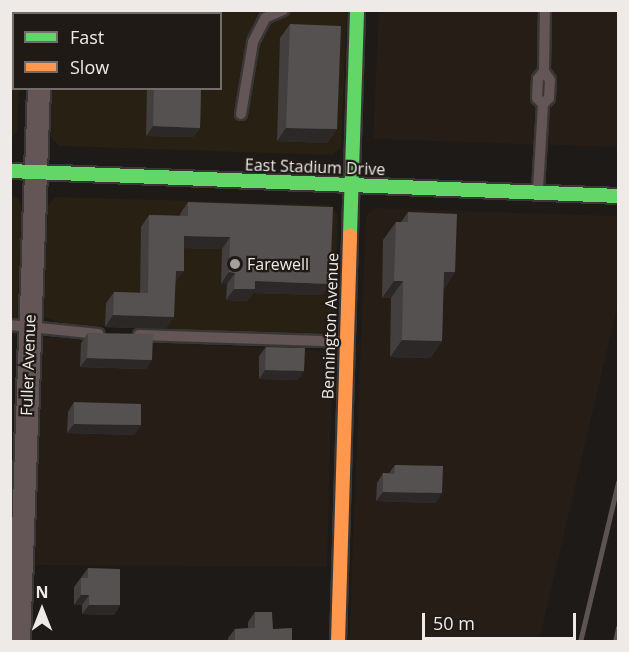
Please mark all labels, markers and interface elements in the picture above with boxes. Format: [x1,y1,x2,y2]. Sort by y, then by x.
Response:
legend [12,12,222,90]
text: Fast [70,25,104,49]
text: Slow [70,55,109,79]
street label: East Stadium Drive [245,155,385,179]
street label: Bennington Avenue [318,252,342,400]
place label: Farewell [247,254,309,274]
marker: Farewell [228,257,242,271]
street label: Fuller Avenue [17,314,39,416]
north arrow [12,580,72,640]
text: N [35,581,49,603]
scale bar [425,601,580,639]
text: 50 m [433,611,475,635]

